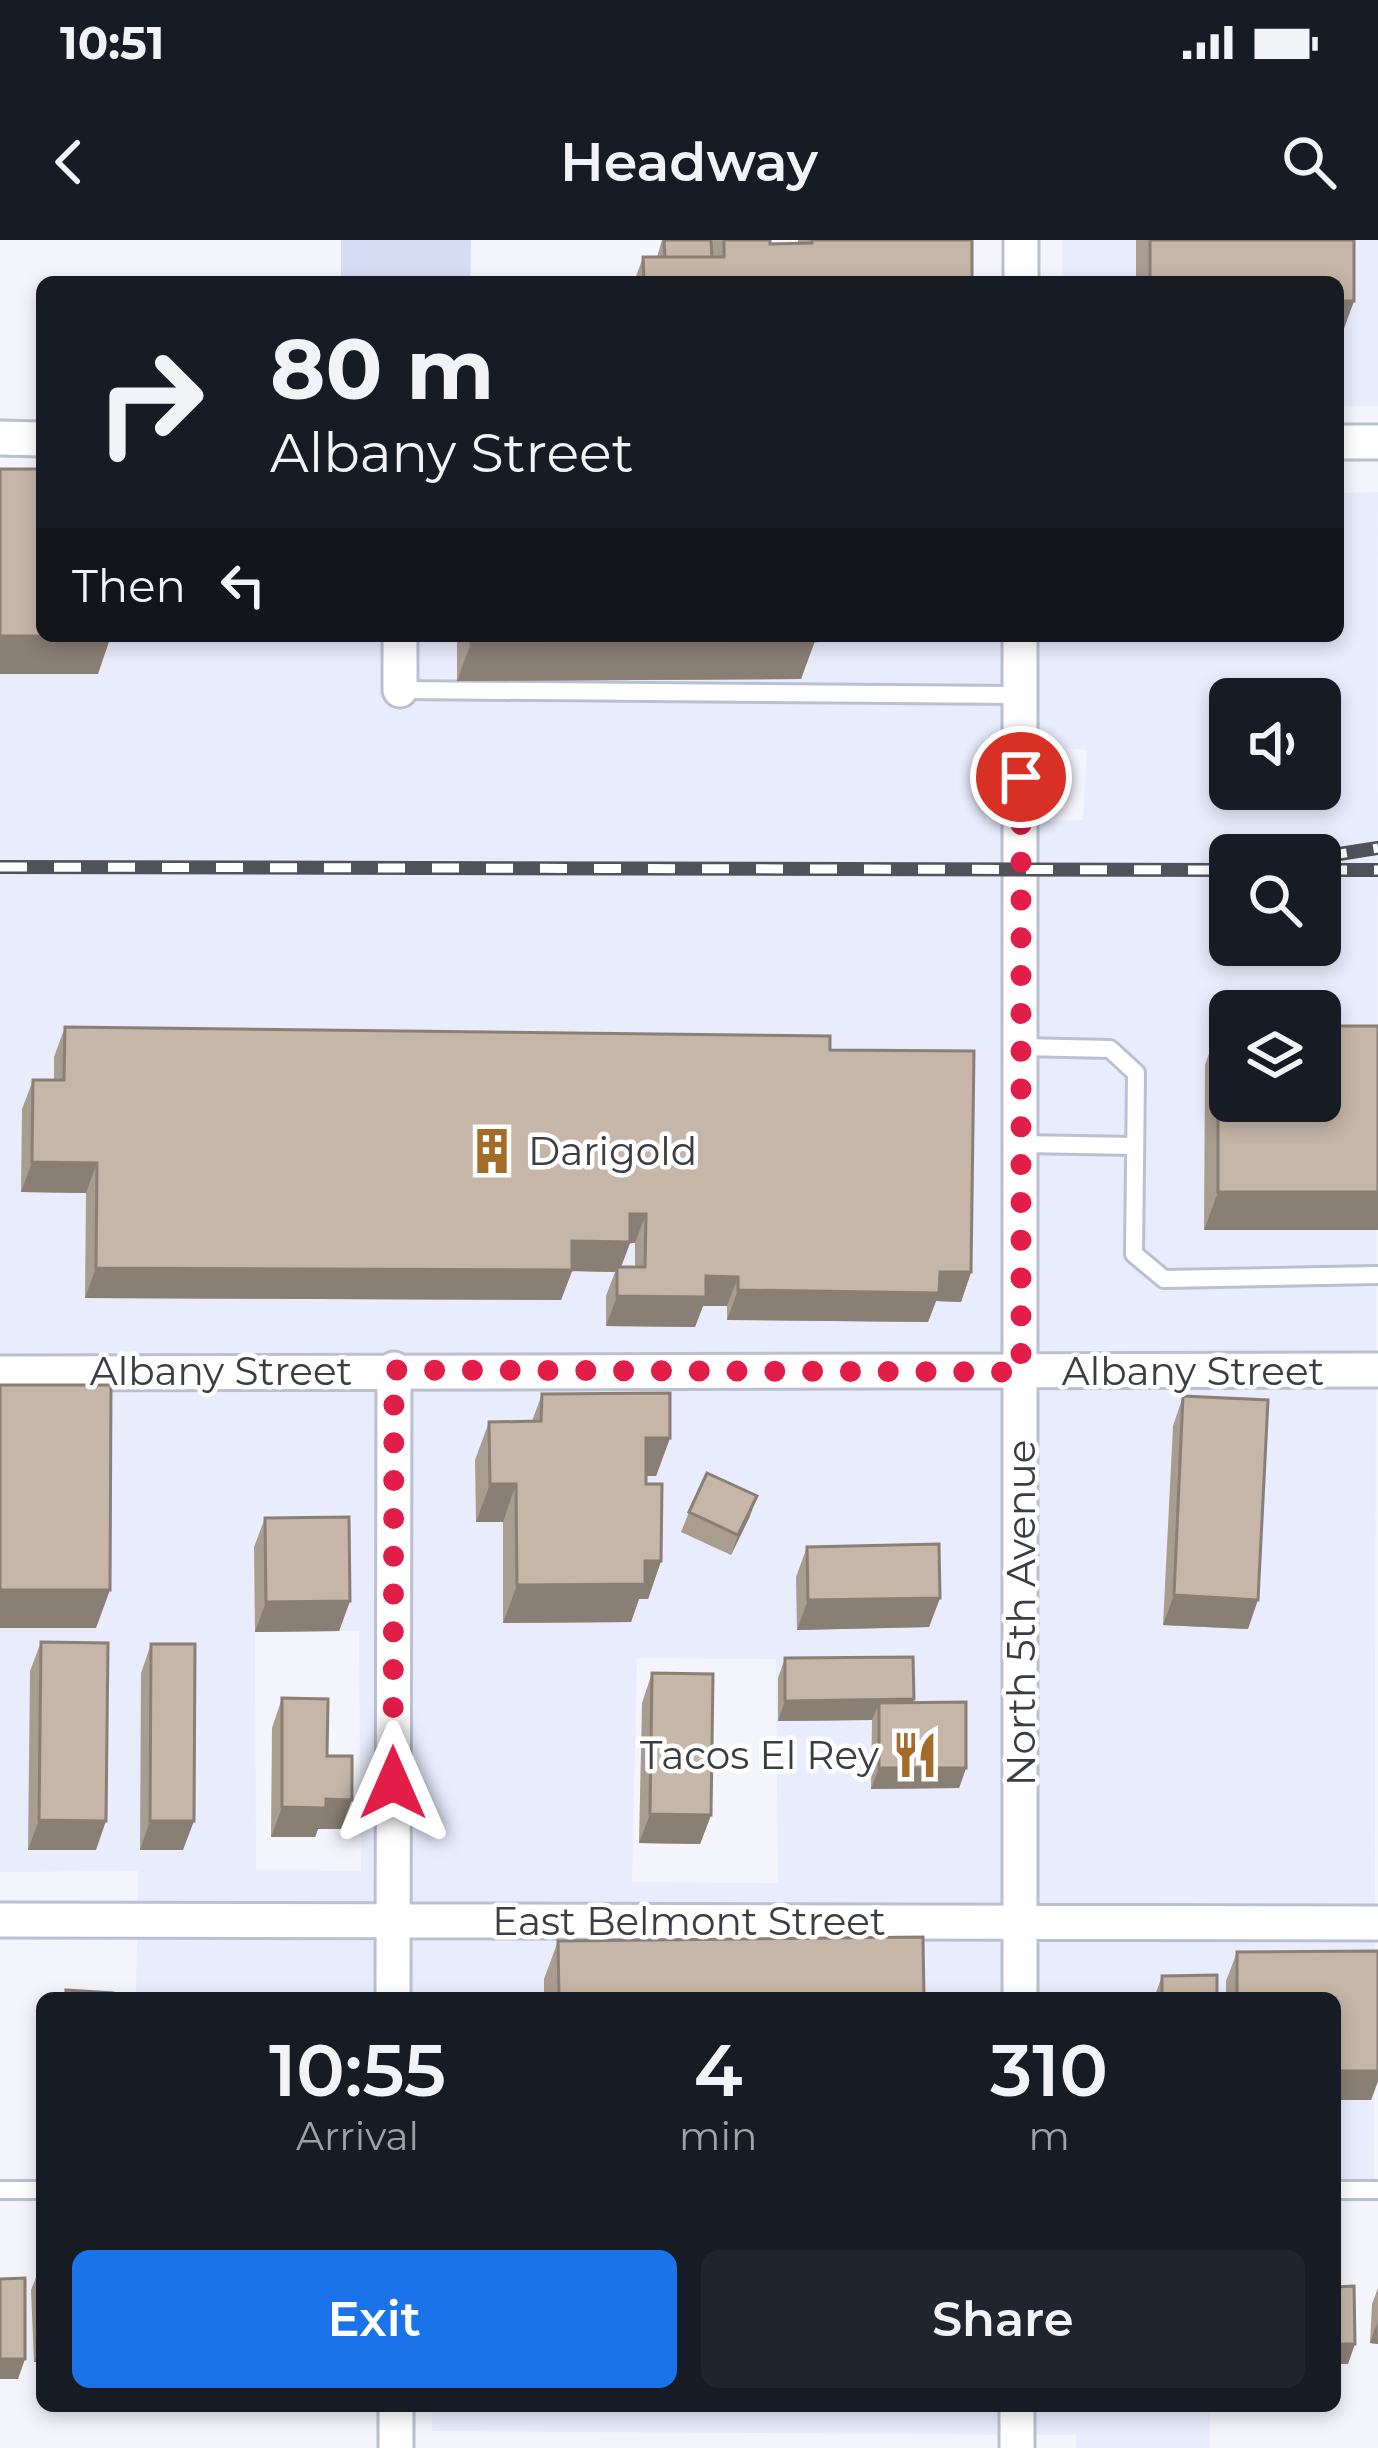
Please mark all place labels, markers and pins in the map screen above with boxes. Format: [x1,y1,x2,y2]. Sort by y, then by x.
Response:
pin [970,726,1072,828]
building icon: Darigold [467,1126,517,1176]
place label: Darigold [528,1127,697,1175]
restaurant icon: Tacos El Rey [890,1730,940,1780]
place label: Tacos El Rey [640,1731,880,1779]

